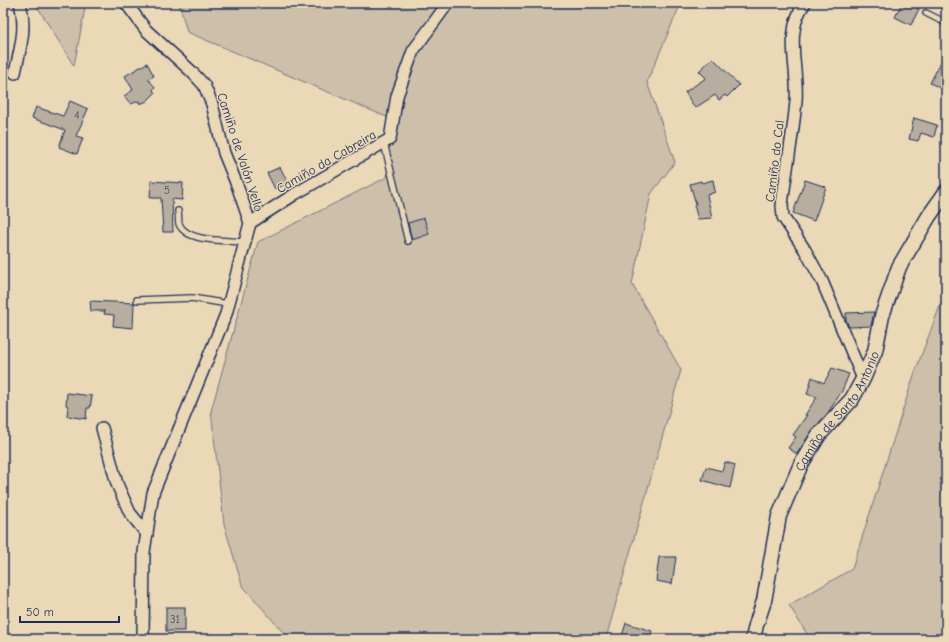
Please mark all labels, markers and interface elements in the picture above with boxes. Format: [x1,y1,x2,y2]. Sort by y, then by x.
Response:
street label: Camiño de Valón Vello [214,91,267,214]
house number: 4 [74,109,80,122]
street label: Camiño do Cal [762,119,787,203]
street label: Camiño da Cabreira [274,127,379,196]
house number: 5 [164,184,170,197]
street label: Camiño de Santo Antonio [792,349,882,473]
scale bar [20,598,119,624]
text: 50 m [26,605,54,619]
house number: 31 [170,613,180,626]

